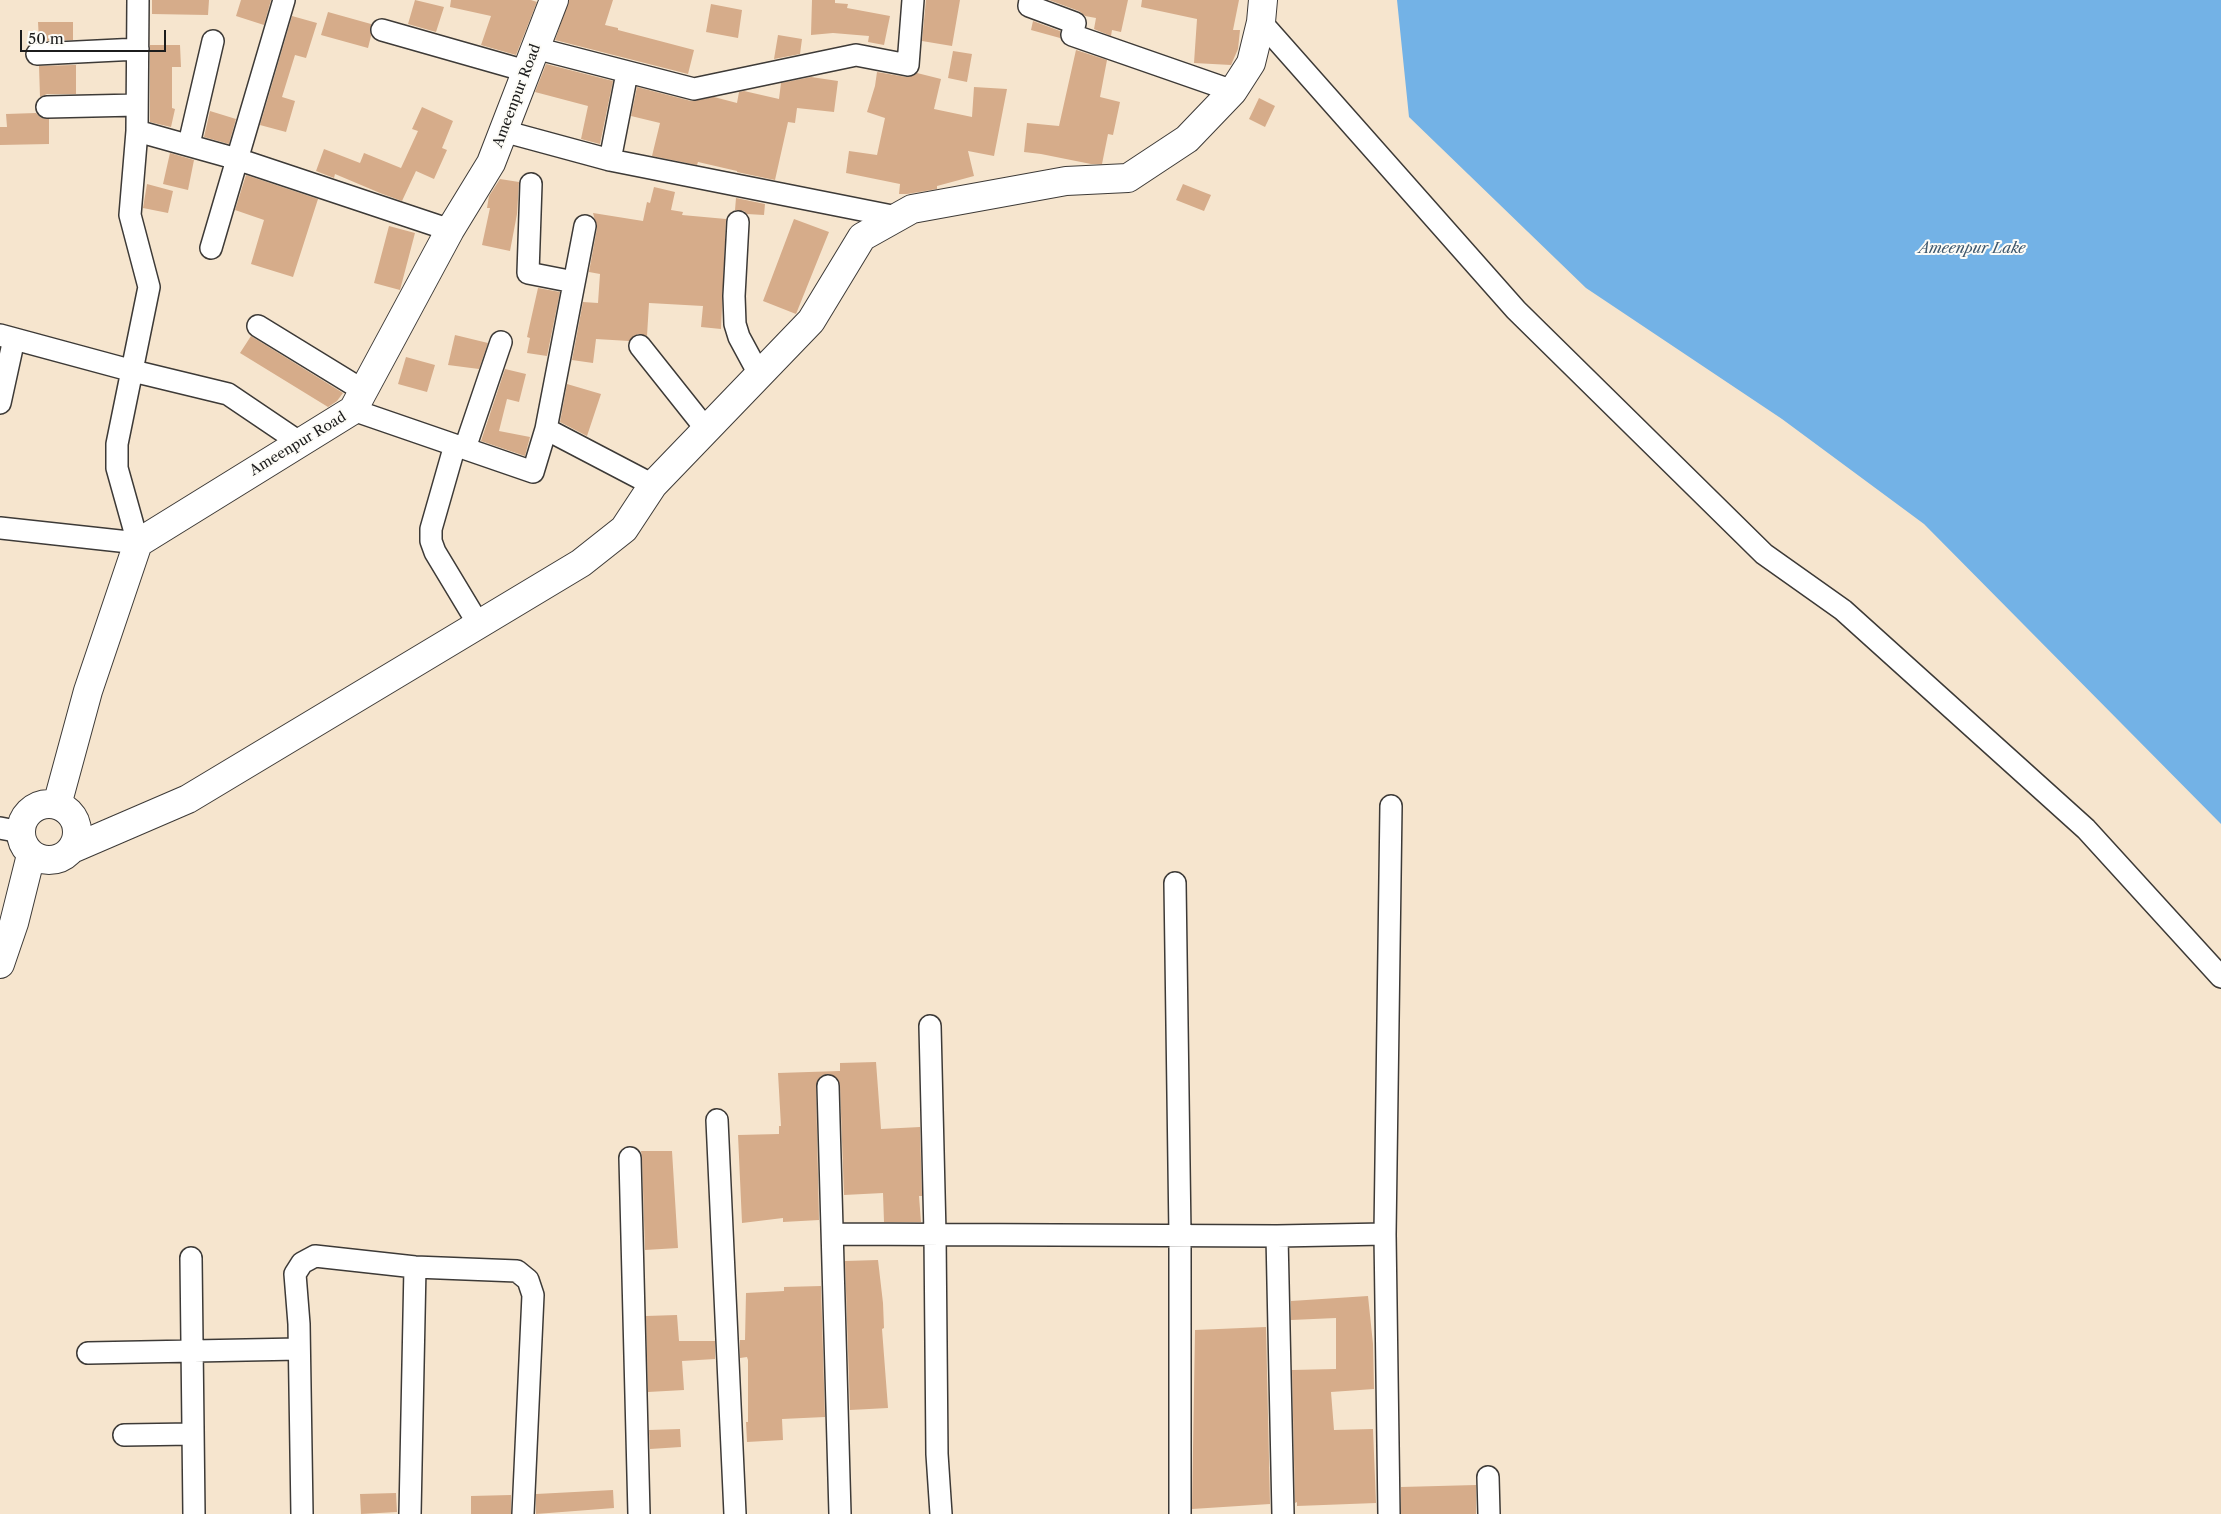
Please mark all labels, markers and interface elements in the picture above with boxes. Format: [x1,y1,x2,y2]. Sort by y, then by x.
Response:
scale bar [22,20,169,52]
text: 50 m [28,29,64,48]
street label: Ameenpur Road [490,42,544,150]
water label: Ameenpur Lake [1918,240,2026,258]
street label: Ameenpur Road [247,409,349,479]

